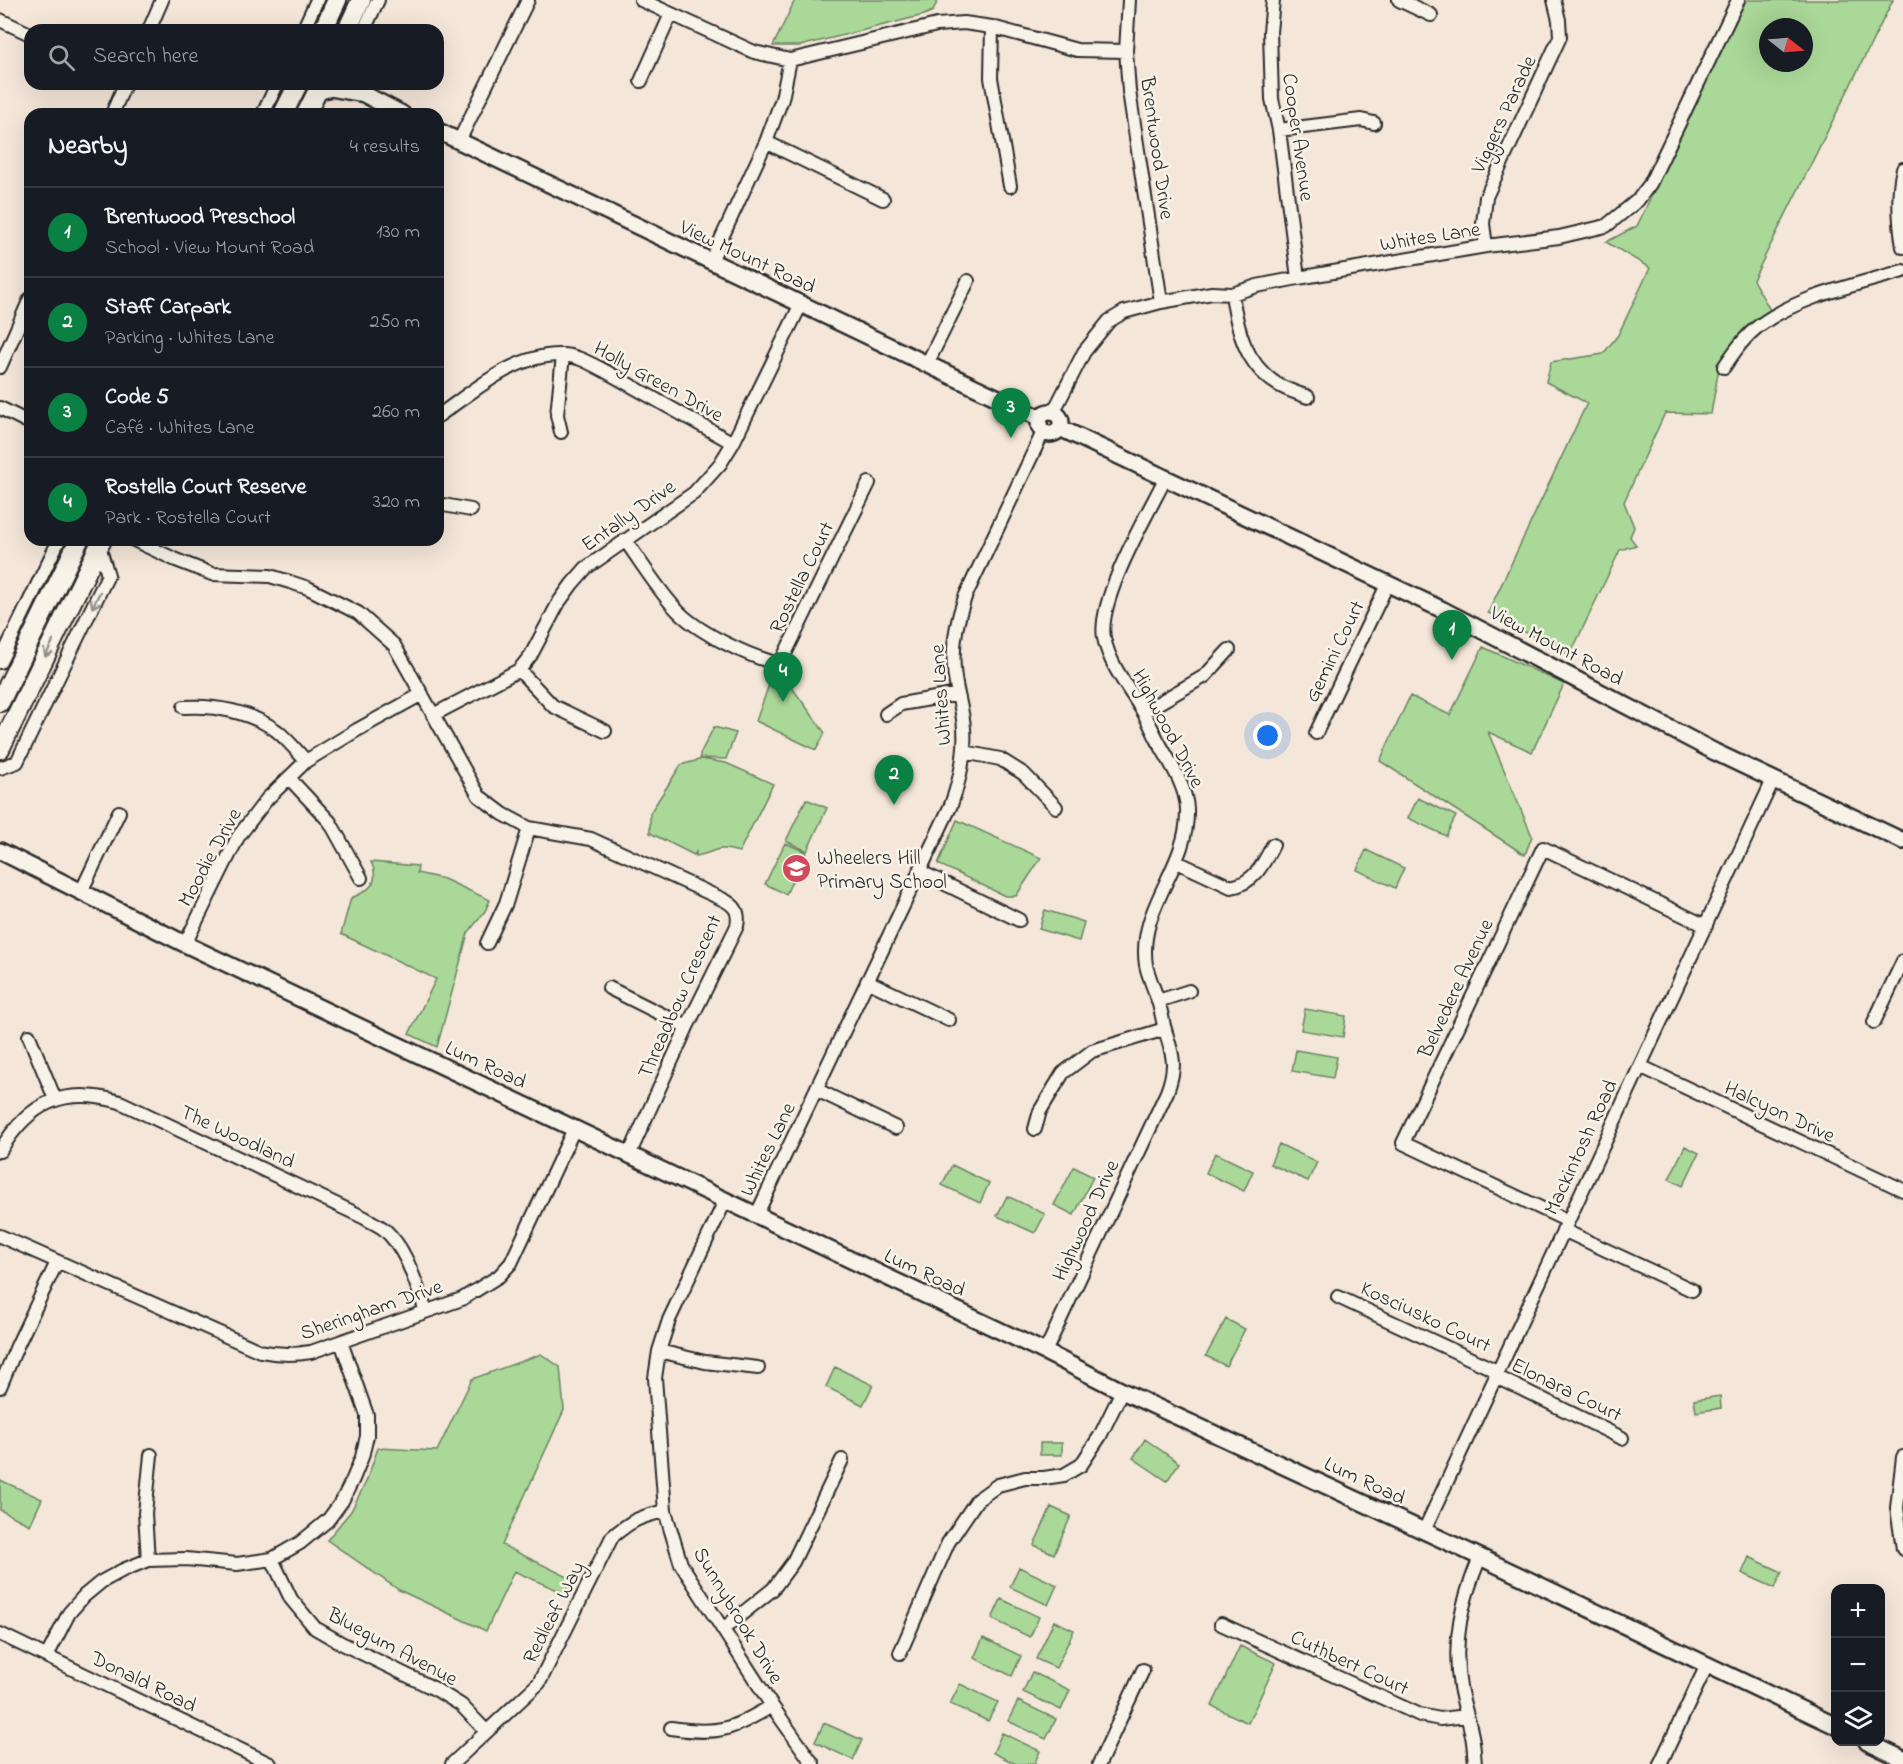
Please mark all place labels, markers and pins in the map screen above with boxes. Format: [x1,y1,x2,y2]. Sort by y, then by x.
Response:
pin: 3 [992,388,1030,438]
pin: 1 [1432,610,1472,660]
pin: 4 [764,652,802,702]
pin: 2 [874,756,914,805]
place label: Wheelers Hill Primary School [817,844,947,900]
school or university icon: Wheelers Hill Primary School [780,853,812,885]

